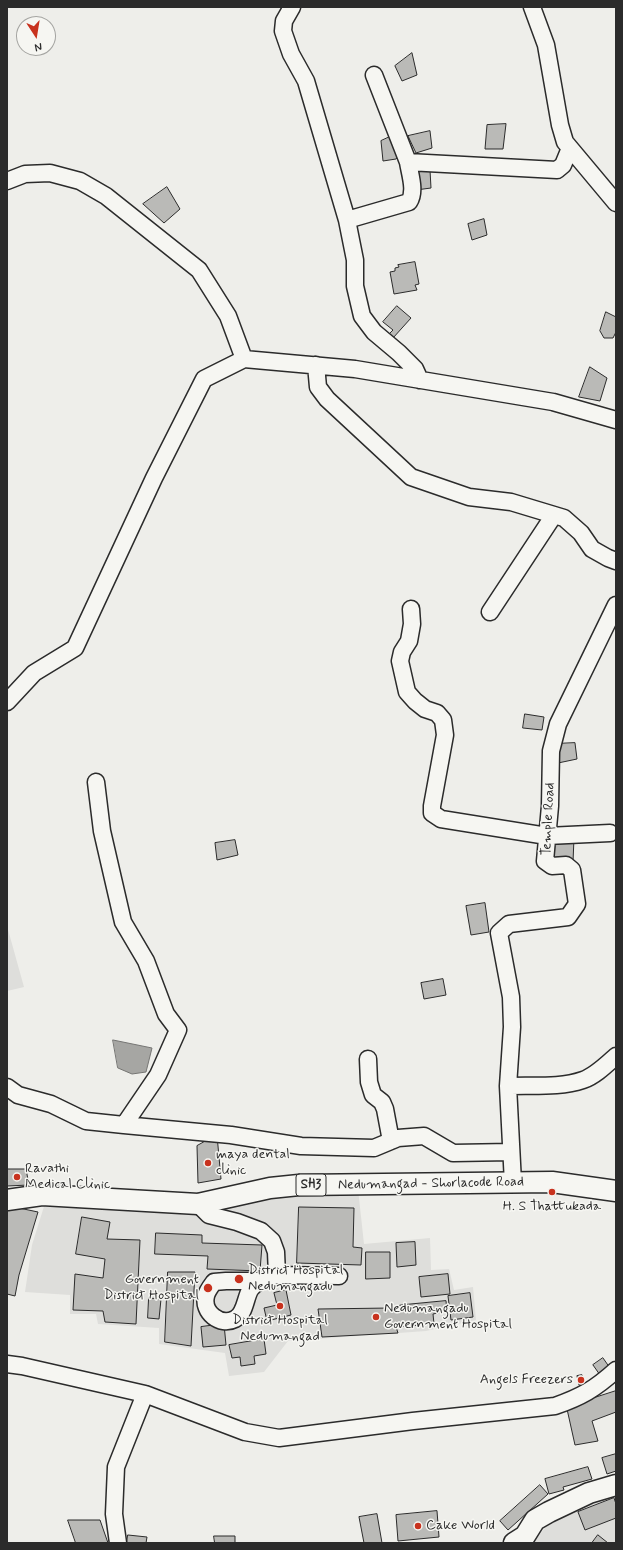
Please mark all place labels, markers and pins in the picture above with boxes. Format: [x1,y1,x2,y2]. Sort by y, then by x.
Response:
place label: maya dental clinic [216,1147,290,1180]
marker: maya dental clinic [203,1158,213,1168]
place label: Ravathi Medical Clinic [25,1161,110,1194]
marker: Ravathi Medical Clinic [12,1172,22,1182]
marker: H. S Thattukada [547,1187,557,1197]
place label: H. S Thattukada [503,1199,601,1215]
place label: District Hospital Nedumangadu [248,1263,343,1296]
place label: Government District Hospital [104,1272,199,1304]
marker: District Hospital Nedumangadu [233,1273,245,1285]
marker: Government District Hospital [202,1282,214,1294]
marker: District Hospital Nedumangad [275,1301,285,1311]
place label: Nedumangadu Government Hospital [384,1301,512,1334]
marker: Nedumangadu Government Hospital [371,1312,381,1322]
place label: District Hospital Nedumangad [232,1313,328,1346]
place label: Angels Freezers [480,1372,573,1388]
marker: Angels Freezers [576,1375,586,1385]
place label: Cake World [426,1518,495,1534]
marker: Cake World [413,1521,423,1531]

